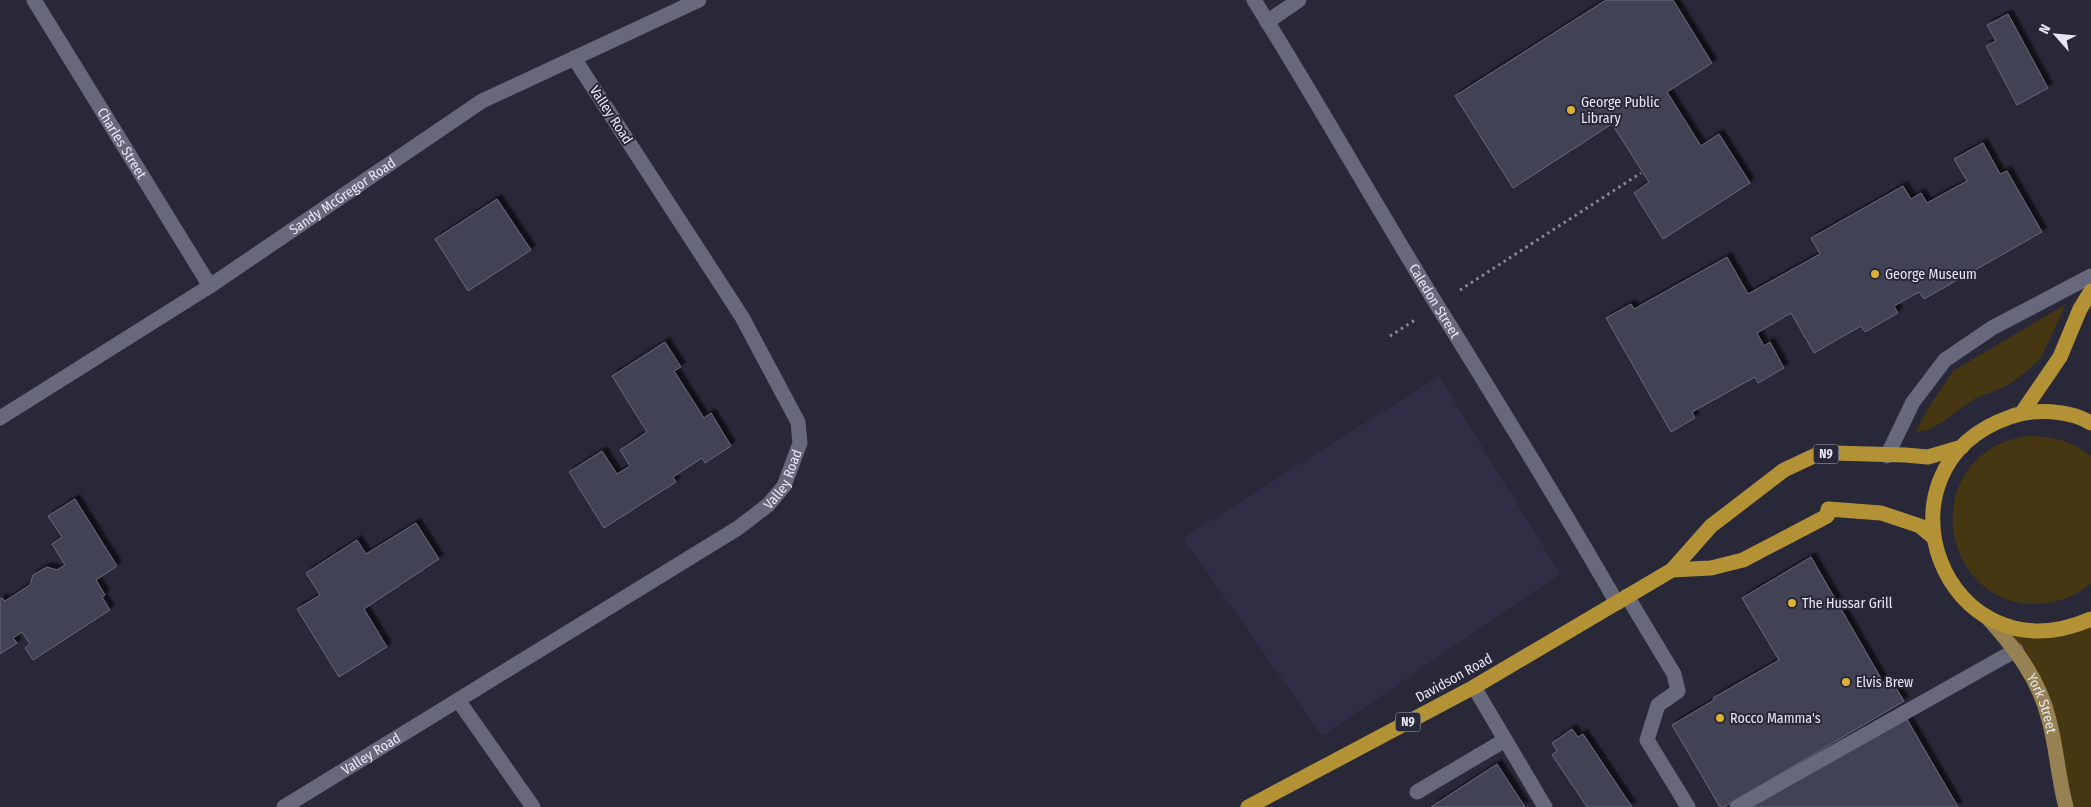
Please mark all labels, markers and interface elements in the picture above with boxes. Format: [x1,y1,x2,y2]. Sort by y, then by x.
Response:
north arrow [2031,10,2081,60]
text: N [2035,22,2054,37]
street label: Valley Road [586,83,636,147]
place label: George Public Library [1581,94,1660,127]
street label: Charles Street [94,104,151,182]
marker: George Public Library [1565,104,1577,116]
street label: Sandy McGregor Road [286,154,399,238]
street label: Caledon Street [1405,261,1464,342]
place label: George Museum [1885,266,1977,283]
marker: George Museum [1869,268,1881,280]
road number: N9 [1814,444,1838,464]
street label: Valley Road [760,447,805,513]
place label: The Hussar Grill [1802,595,1893,612]
marker: The Hussar Grill [1786,597,1798,609]
street label: Davidson Road [1413,650,1495,706]
street label: York Street [2023,670,2061,735]
place label: Elvis Brew [1856,674,1913,691]
marker: Elvis Brew [1840,676,1852,688]
place label: Rocco Mamma's [1730,710,1821,727]
road number: N9 [1396,712,1420,732]
marker: Rocco Mamma's [1714,712,1726,724]
street label: Valley Road [338,729,404,778]

